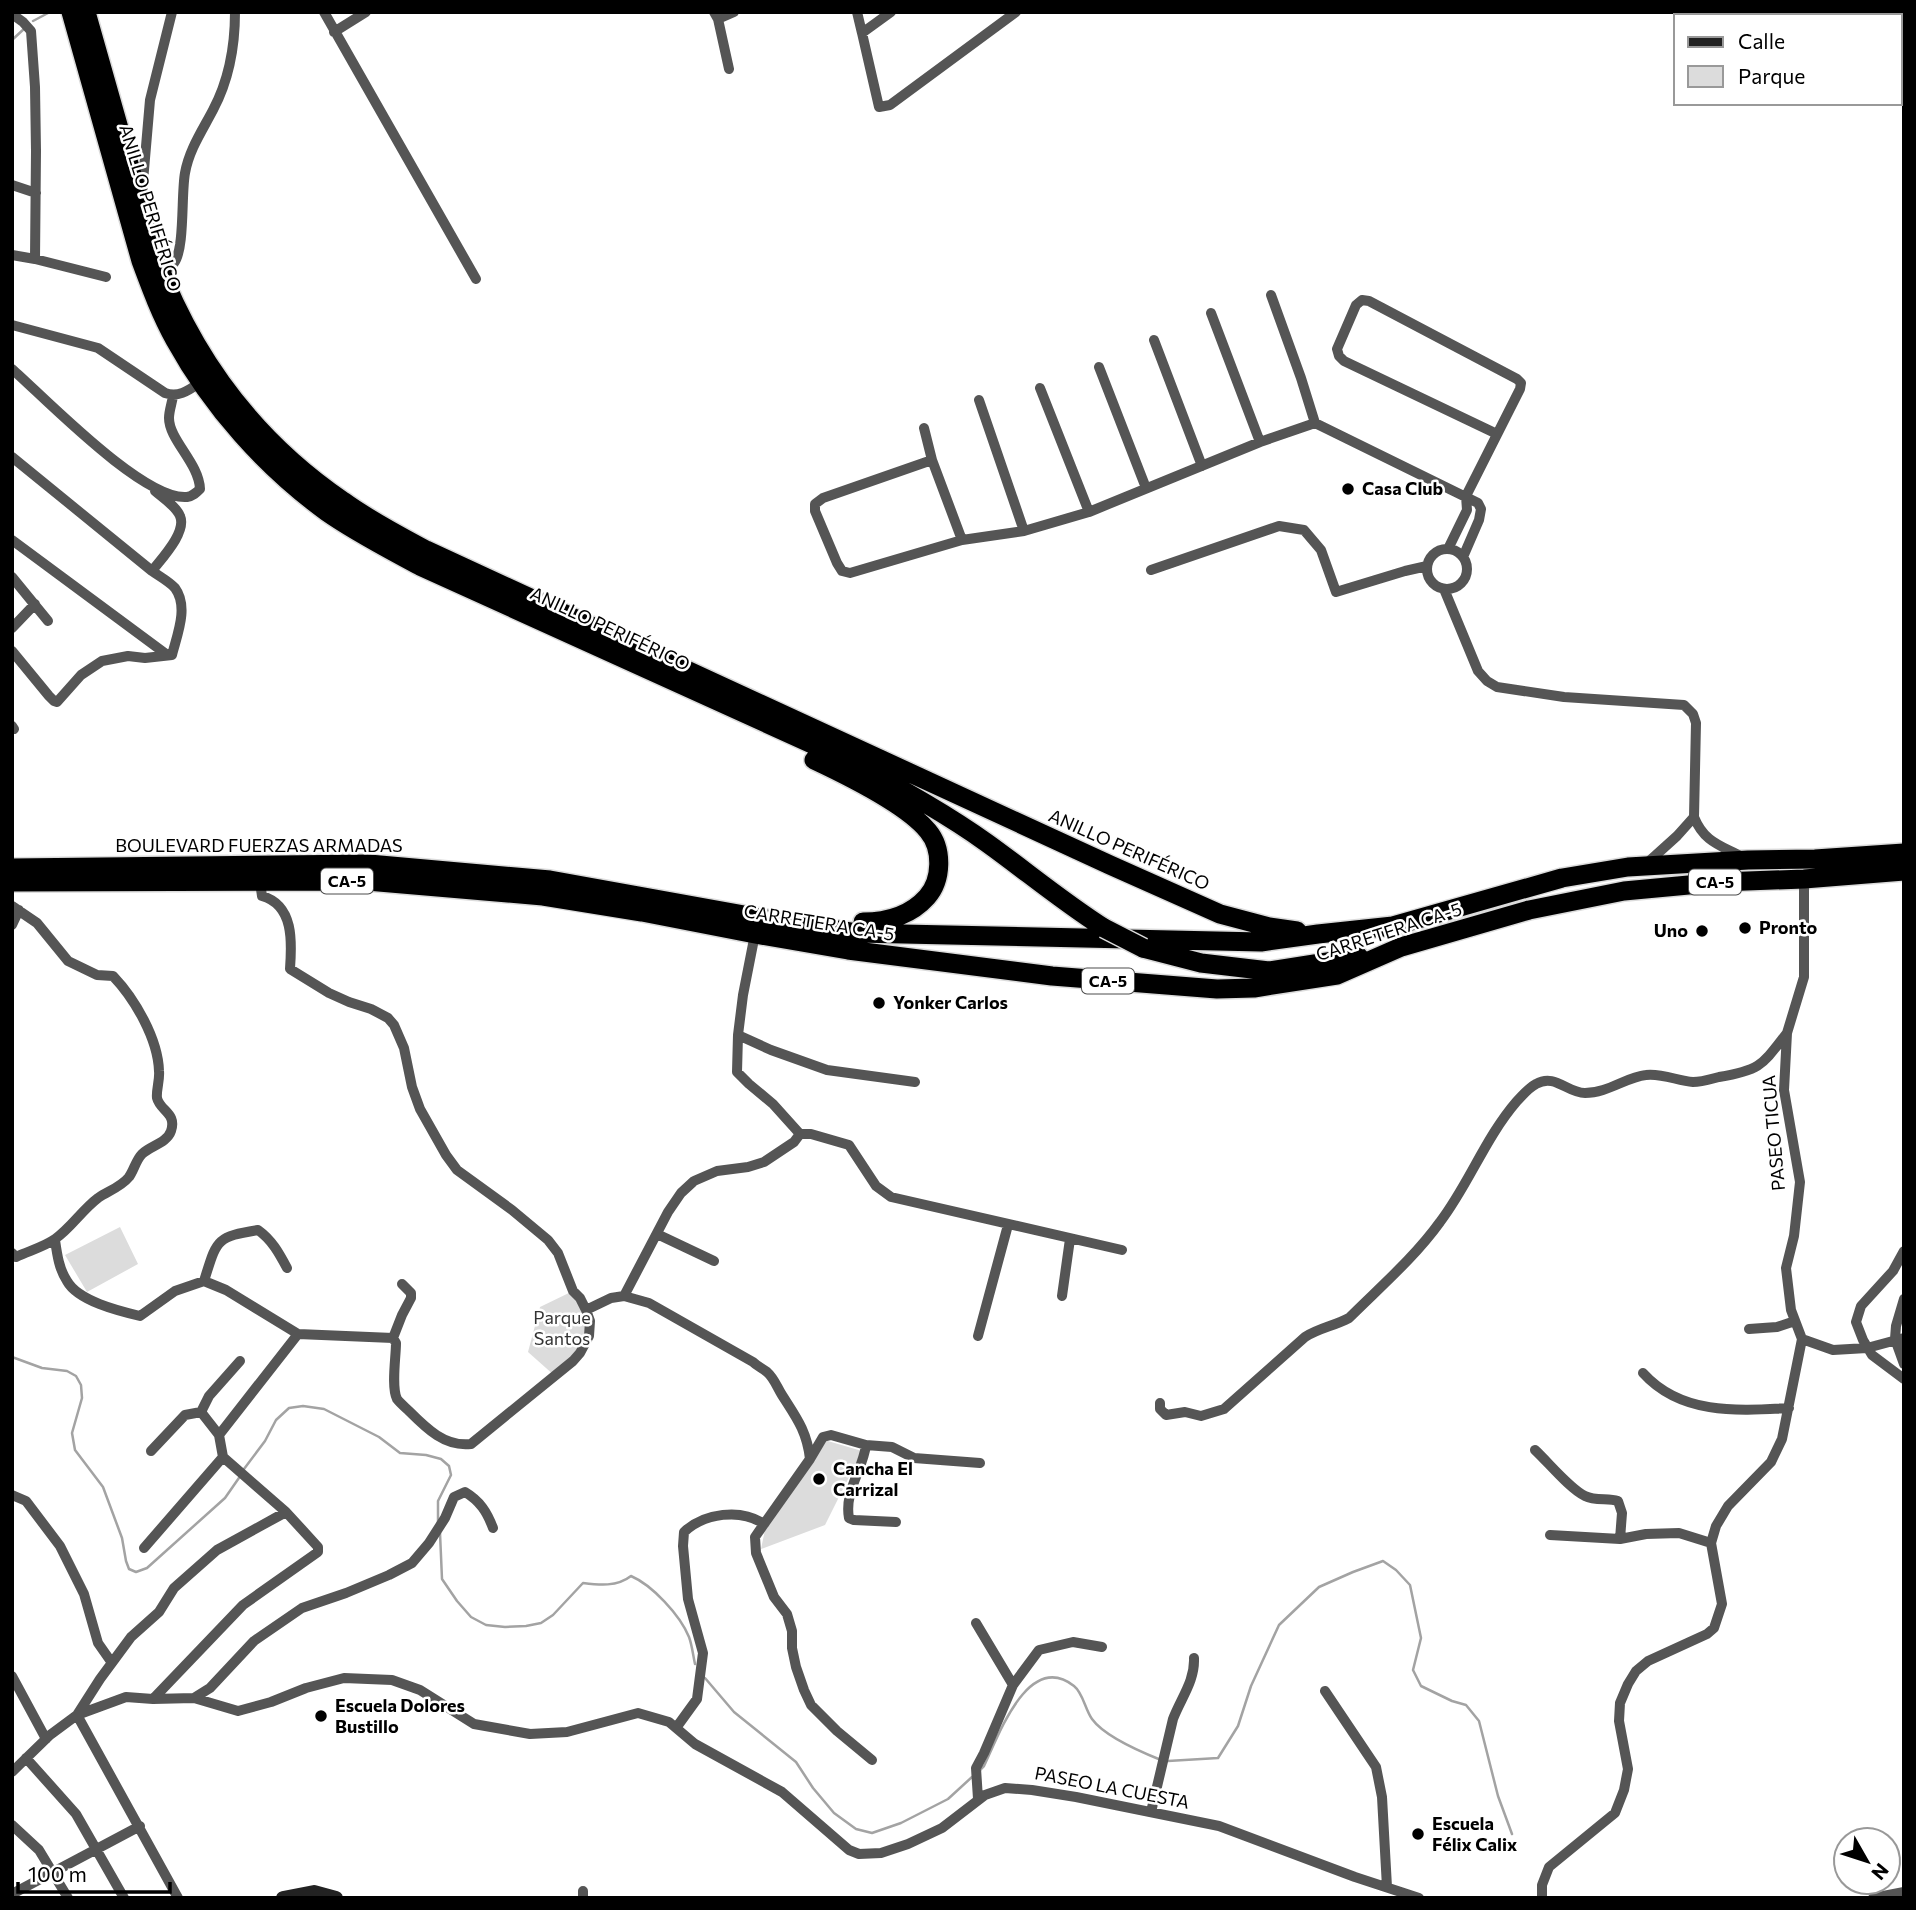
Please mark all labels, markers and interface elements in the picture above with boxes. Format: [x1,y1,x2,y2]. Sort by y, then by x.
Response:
legend [1674,14,1902,105]
text: Calle [1738,28,1785,53]
text: Parque [1738,63,1805,88]
street label: ANILLO PERIFÉRICO [115,121,187,294]
place label: Casa Club [1362,477,1444,499]
marker: Casa Club [1340,481,1356,497]
street label: ANILLO PERIFÉRICO [527,581,694,675]
street label: ANILLO PERIFÉRICO [1046,804,1213,894]
street label: BOULEVARD FUERZAS ARMADAS [115,834,403,856]
road number: CA-5 [321,868,373,894]
road number: CA-5 [1689,870,1741,894]
street label: CARRETERA CA-5 [1313,897,1464,965]
street label: CARRETERA CA-5 [742,899,896,945]
place label: Pronto [1759,916,1818,938]
place label: Uno [1654,919,1688,941]
marker: Pronto [1737,920,1753,936]
marker: Uno [1694,923,1710,939]
road number: CA-5 [1082,968,1134,993]
place label: Yonker Carlos [893,991,1008,1013]
marker: Yonker Carlos [871,995,887,1011]
street label: PASEO TICUA [1757,1074,1789,1192]
park label: Parque Santos [533,1306,591,1349]
place label: Cancha El Carrizal [833,1457,913,1500]
marker: Cancha El Carrizal [811,1471,827,1487]
place label: Escuela Dolores Bustillo [335,1694,465,1737]
marker: Escuela Dolores Bustillo [313,1708,329,1724]
street label: PASEO LA CUESTA [1033,1761,1191,1813]
place label: Escuela Félix Calix [1432,1812,1517,1855]
marker: Escuela Félix Calix [1410,1826,1426,1842]
north arrow [1832,1826,1902,1896]
scale bar [18,1850,170,1894]
text: N [1867,1859,1894,1885]
text: 100 m [28,1861,87,1886]

